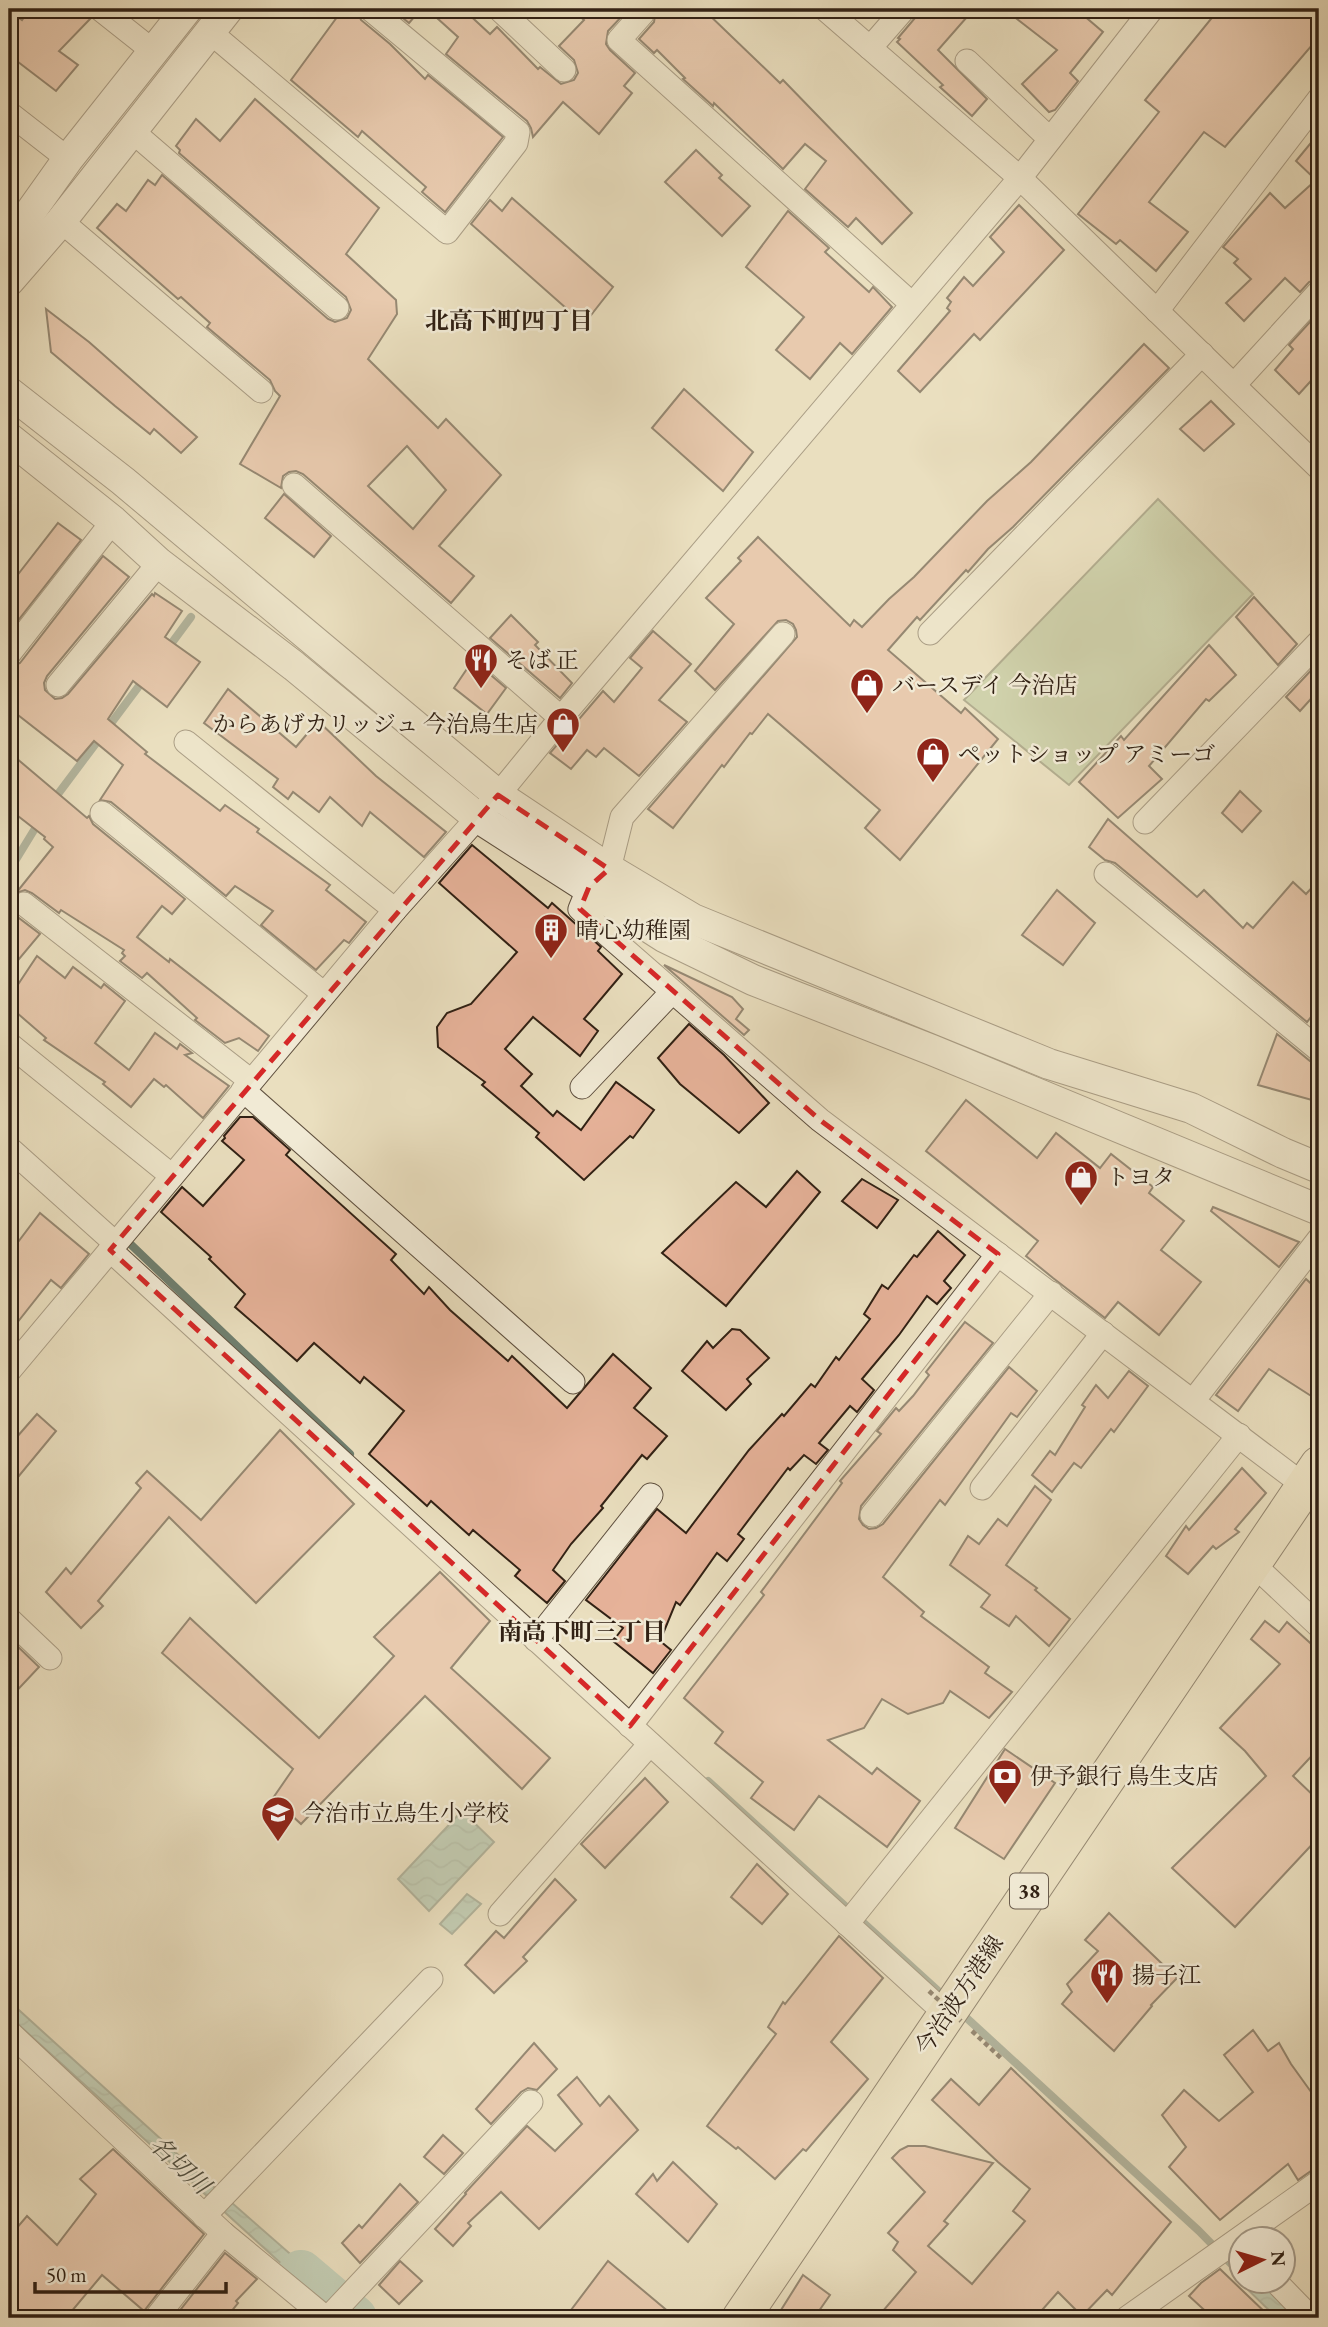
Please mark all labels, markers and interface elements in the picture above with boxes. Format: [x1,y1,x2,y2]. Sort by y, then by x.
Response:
district label: 北高下町四丁目 [425,305,593,336]
restaurant icon: そば 正 [462,641,500,690]
place label: そば 正 [505,645,579,675]
shop icon: バースデイ 今治店 [848,666,886,715]
place label: バースデイ 今治店 [892,670,1077,700]
shop icon: からあげカリッジュ 今治鳥生店 [544,705,582,754]
place label: からあげカリッジュ 今治鳥生店 [213,709,538,739]
shop icon: ペットショップ アミーゴ [914,735,952,784]
place label: ペットショップ アミーゴ [958,739,1215,769]
building icon: 晴心幼稚園 [532,911,570,960]
place label: 晴心幼稚園 [576,915,691,945]
shop icon: トヨタ [1062,1158,1100,1207]
place label: トヨタ [1106,1162,1175,1192]
district label: 南高下町三丁目 [498,1616,666,1647]
bank icon: 伊予銀行 鳥生支店 [986,1757,1024,1806]
place label: 伊予銀行 鳥生支店 [1030,1761,1219,1791]
school or university icon: 今治市立鳥生小学校 [259,1794,297,1843]
place label: 今治市立鳥生小学校 [302,1798,509,1828]
road number: 38 [1010,1874,1048,1909]
street label: 今治波方港線 [908,1929,1010,2061]
restaurant icon: 揚子江 [1088,1956,1126,2005]
place label: 揚子江 [1132,1960,1201,1990]
water label: 名切川 [143,2129,219,2203]
north arrow [1226,2226,1296,2296]
scale bar [35,2250,226,2294]
text: N [1265,2250,1292,2268]
text: 50 m [46,2261,87,2288]

